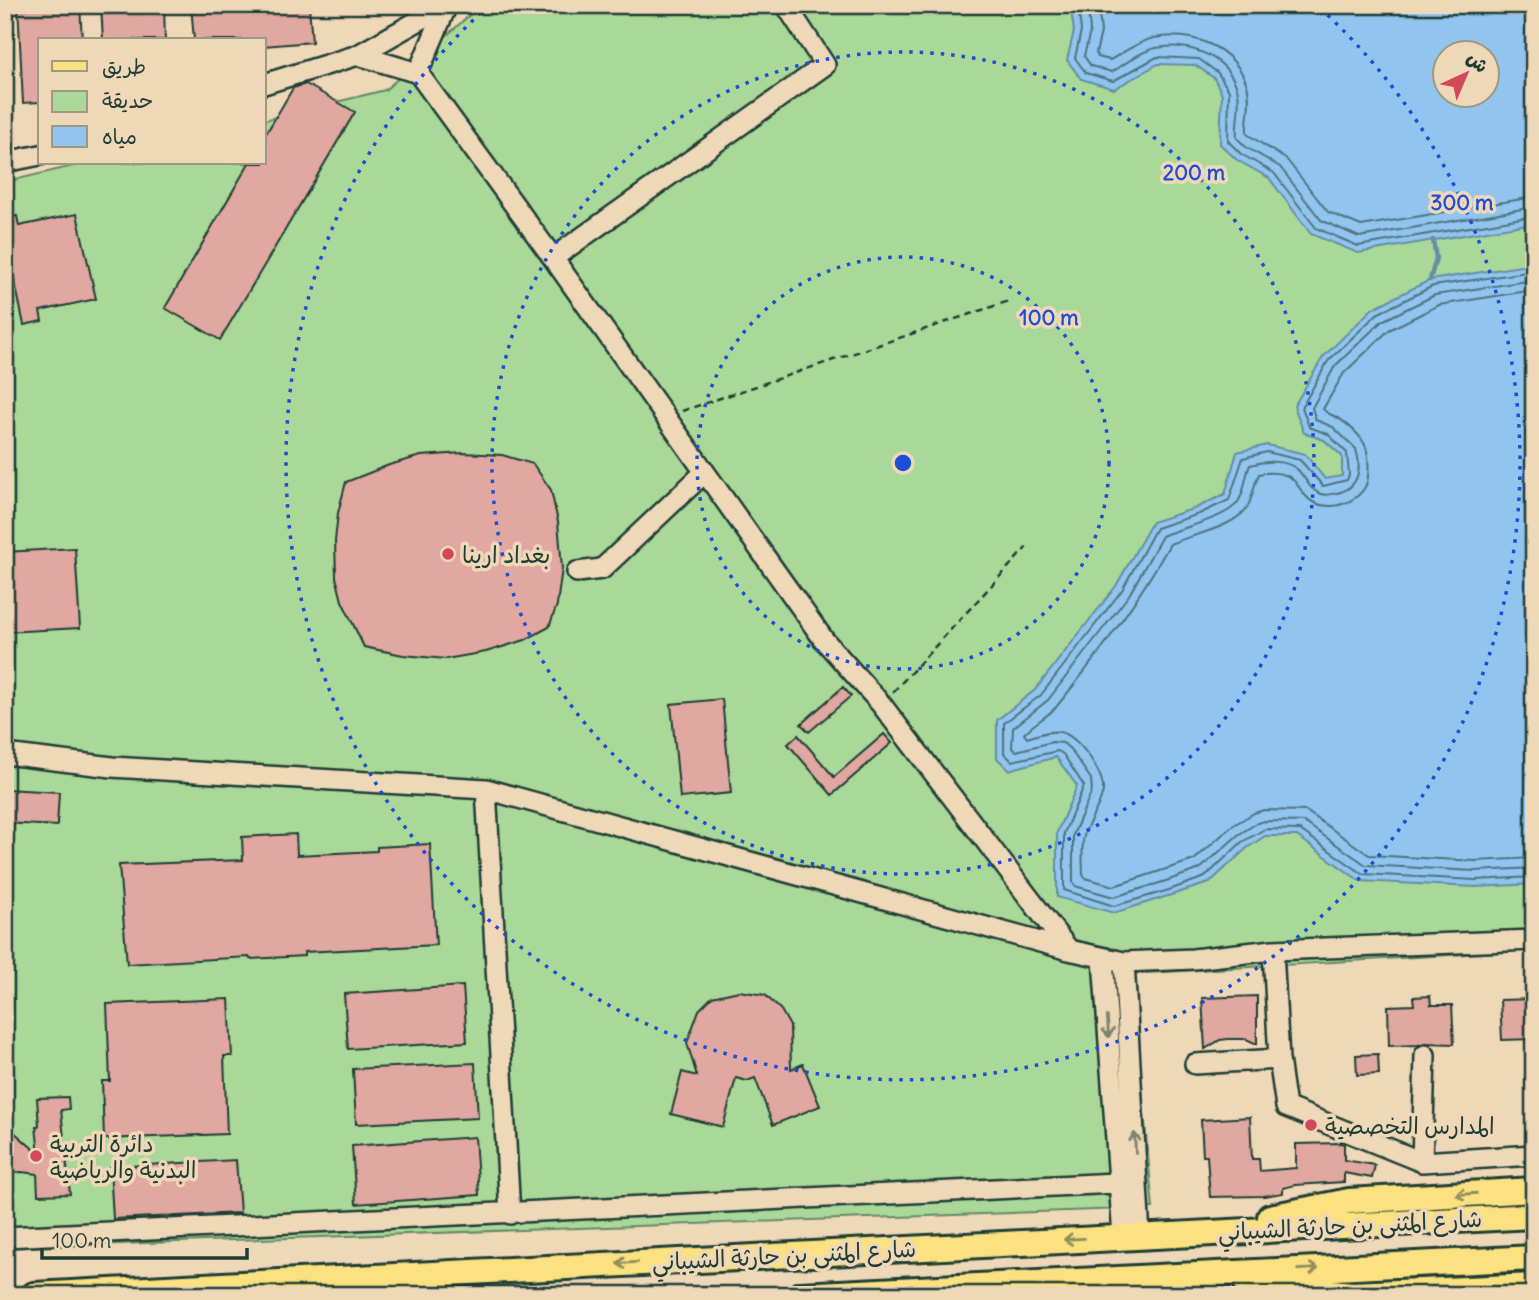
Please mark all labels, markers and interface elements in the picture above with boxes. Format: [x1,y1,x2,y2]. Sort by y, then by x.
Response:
legend [38,38,266,164]
north arrow [1430,38,1500,108]
text: ش [1462,46,1494,78]
text: طريق [102,53,146,80]
text: حديقة [102,87,153,114]
text: مياه [102,123,137,150]
text: 200 m [1163,159,1226,186]
text: 300 m [1431,189,1494,216]
text: 100 m [1019,304,1079,331]
centre of rings [891,451,915,475]
place label: بغداد ارينا [462,540,551,569]
marker: بغداد ارينا [440,546,456,562]
one-way arrow [1102,1015,1115,1038]
place label: المدارس التخصصية [1325,1111,1495,1140]
marker: المدارس التخصصية [1303,1117,1319,1133]
place label: دائرة التربية البدنية والرياضية [50,1129,196,1184]
one-way arrow [1128,1132,1141,1155]
marker: دائرة التربية البدنية والرياضية [28,1148,44,1164]
one-way arrow [1455,1188,1477,1201]
street label: شارع المثنى بن حارثة الشيباني [1217,1204,1483,1253]
scale bar [42,1216,247,1260]
text: 100 m [52,1227,111,1254]
one-way arrow [1063,1233,1086,1246]
street label: شارع المثنى بن حارثة الشيباني [651,1234,917,1283]
one-way arrow [616,1257,639,1270]
one-way arrow [1297,1262,1320,1275]

